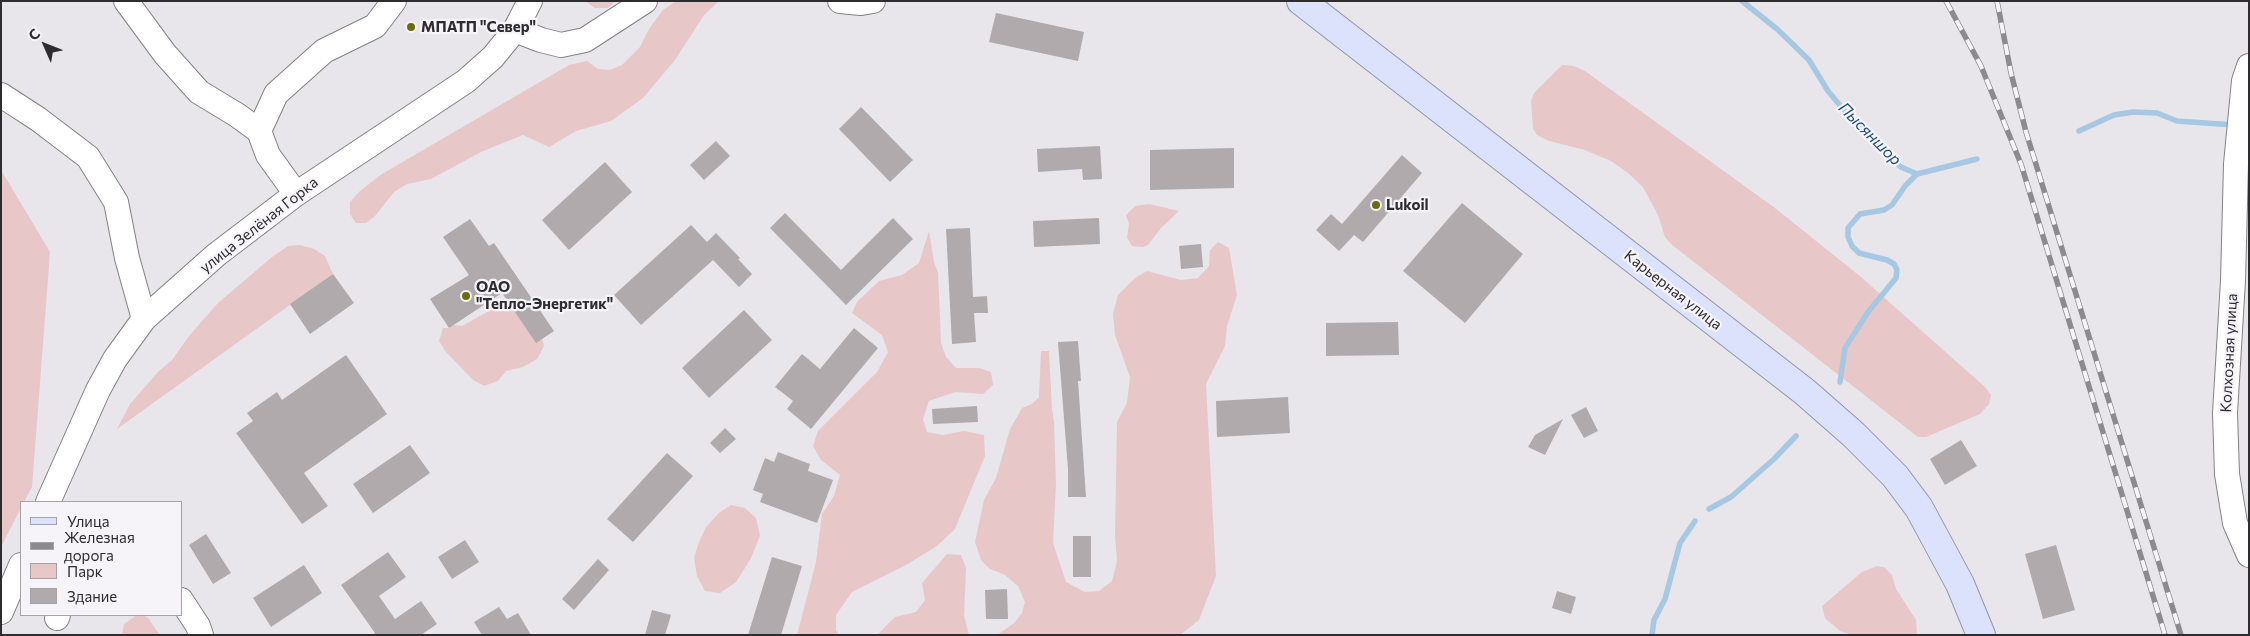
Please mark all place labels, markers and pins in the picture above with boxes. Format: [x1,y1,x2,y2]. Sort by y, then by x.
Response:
place label: МПАТП "Север" [421,18,536,36]
marker: МПАТП "Север" [405,21,417,33]
place label: Lukoil [1386,196,1429,214]
marker: Lukoil [1370,199,1382,211]
place label: ОАО "Тепло-Энергетик" [476,278,613,313]
marker: ОАО "Тепло-Энергетик" [460,290,472,302]

